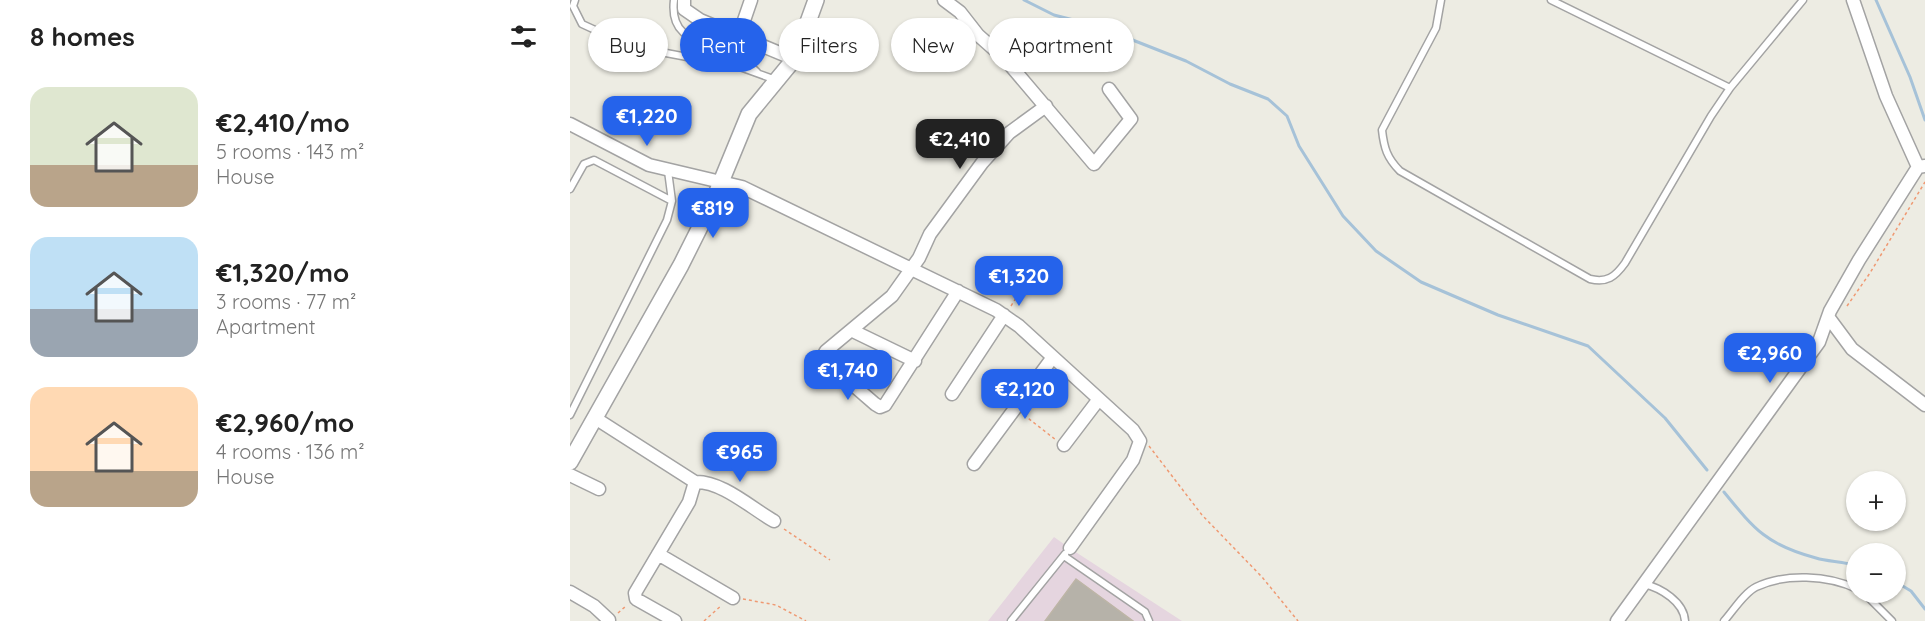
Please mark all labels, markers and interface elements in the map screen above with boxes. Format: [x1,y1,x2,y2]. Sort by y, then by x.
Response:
chip: Buy [588,18,668,72]
chip: Rent [680,18,767,72]
chip: Filters [779,18,879,72]
chip: New [891,18,976,72]
chip: Apartment [988,18,1134,72]
text: 8 homes [30,20,135,53]
icon: filters [507,20,540,53]
pin: €1,220 [598,96,696,147]
text: €1,220 [617,103,677,128]
text: €2,410/mo [216,106,350,139]
icon: home [78,111,150,183]
pin: €2,410 [911,119,1009,170]
text: €2,410 [930,126,990,151]
text: 5 rooms · 143 m² [216,139,364,164]
text: House [216,164,275,189]
pin: €819 [677,188,749,239]
text: €819 [692,195,734,220]
text: €1,320/mo [216,256,349,289]
pin: €1,320 [970,256,1068,307]
icon: home [78,261,150,333]
text: €1,320 [989,263,1049,288]
text: 3 rooms · 77 m² [216,289,356,314]
text: Apartment [216,314,316,339]
pin: €2,960 [1721,333,1819,384]
text: €2,960 [1738,340,1802,365]
pin: €1,740 [799,350,897,401]
text: €1,740 [818,357,878,382]
pin: €2,120 [976,369,1074,420]
text: €2,120 [995,376,1055,401]
text: €2,960/mo [216,406,354,439]
icon: home [78,411,150,483]
pin: €965 [704,432,776,483]
text: 4 rooms · 136 m² [216,439,365,464]
text: €965 [717,439,763,464]
text: House [216,464,275,489]
map controls [1846,471,1906,603]
button: + [1846,471,1906,531]
button: − [1846,543,1906,603]

